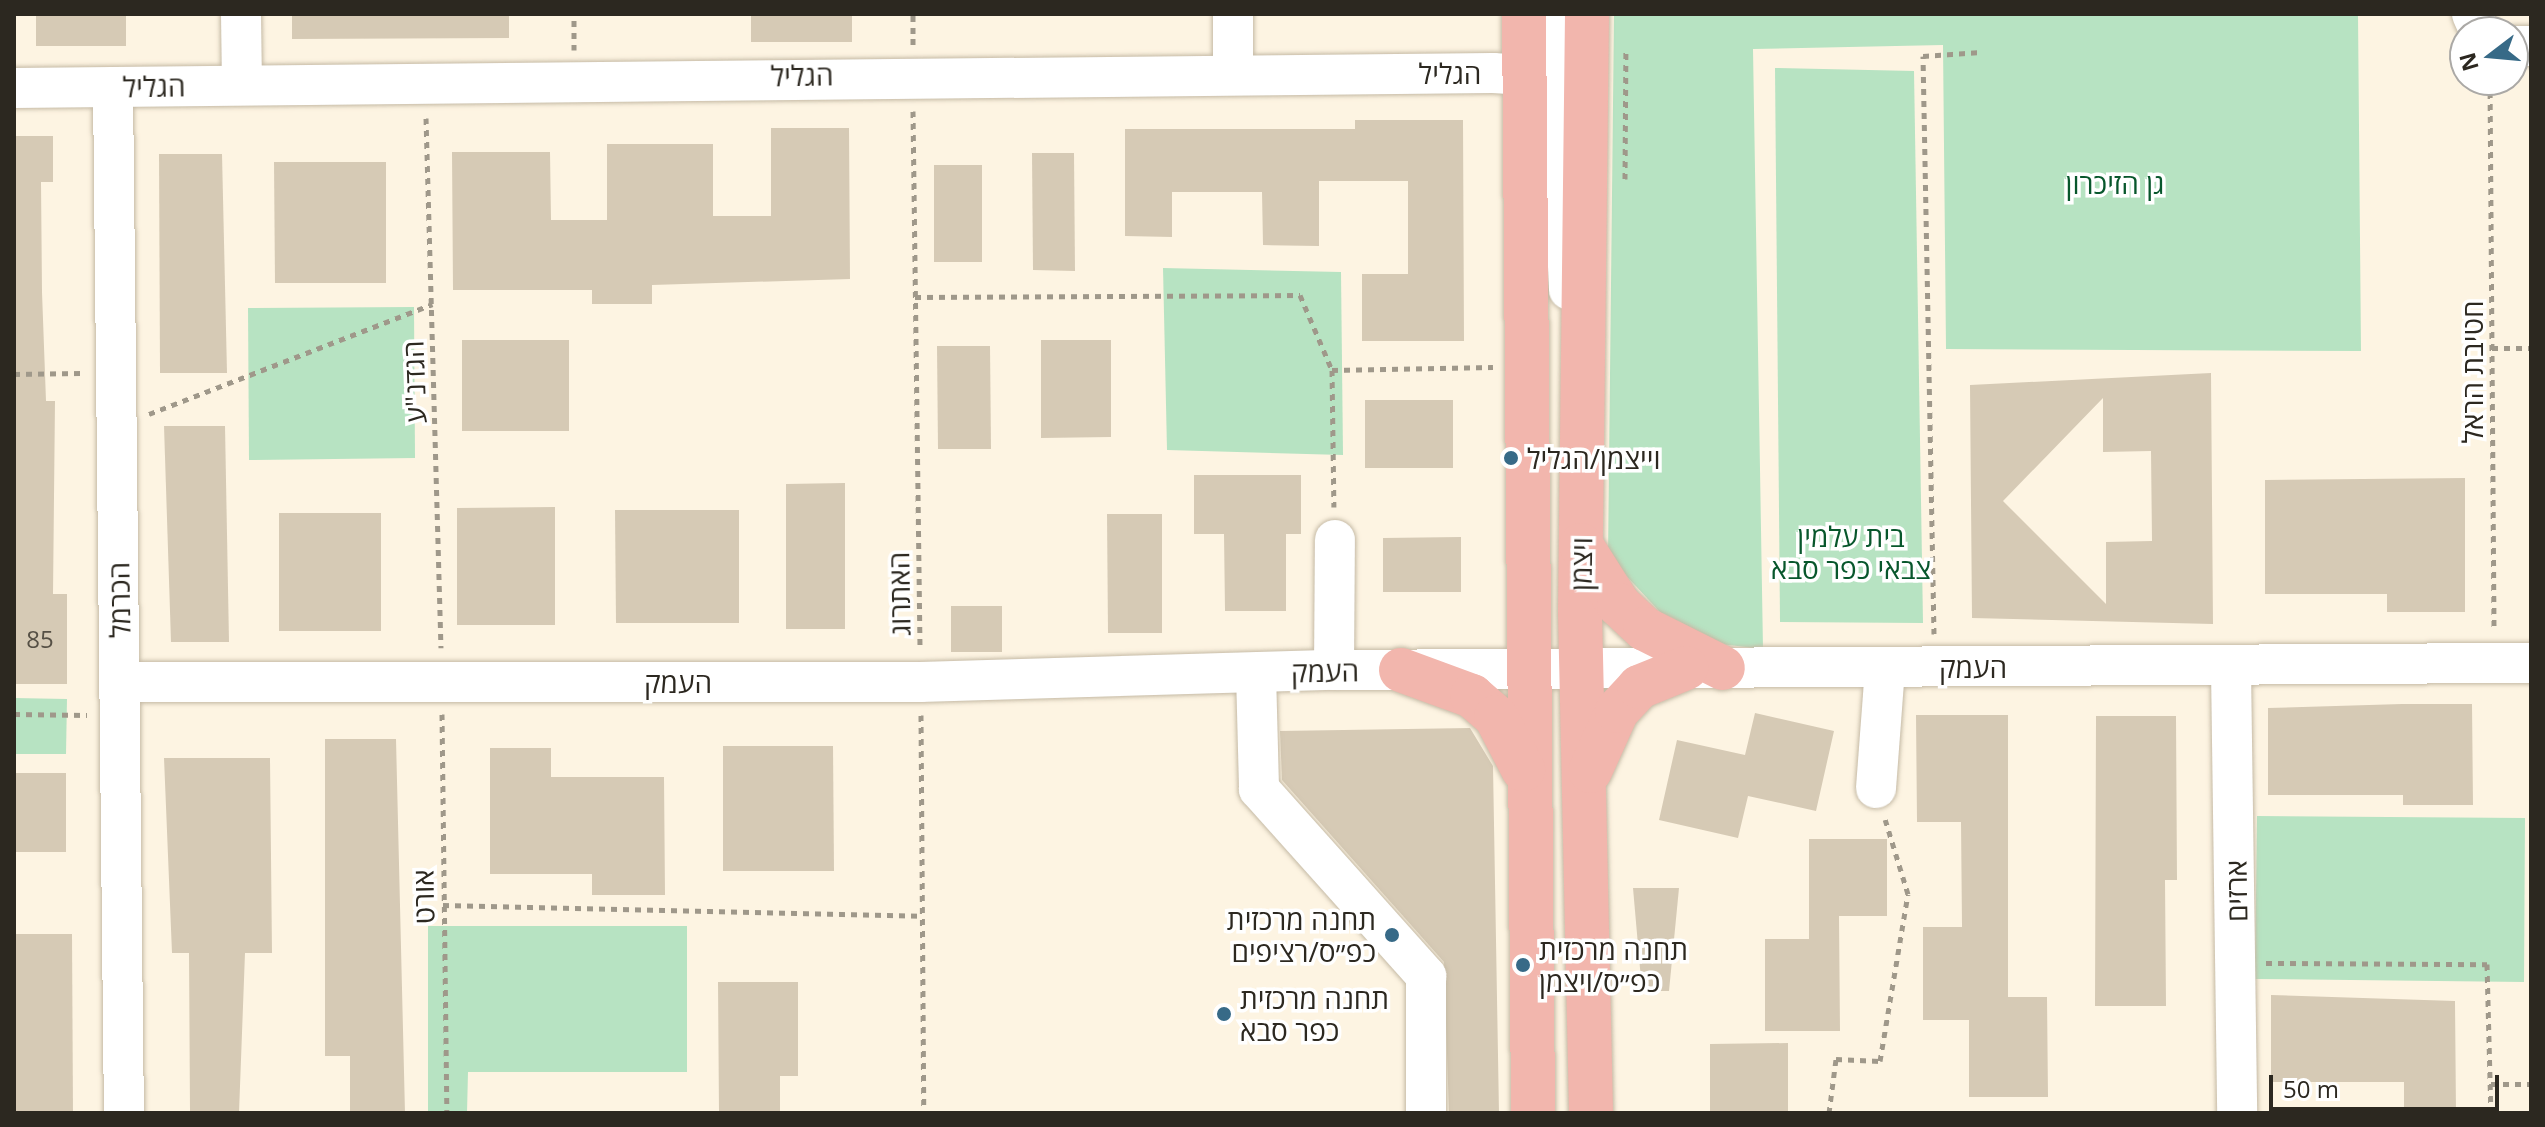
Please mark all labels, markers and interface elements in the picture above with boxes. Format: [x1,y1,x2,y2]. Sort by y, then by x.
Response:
north arrow [2449,16,2529,96]
text: N [2451,49,2485,75]
street label: הגליל [1419,56,1481,90]
street label: הגליל [770,58,834,92]
street label: הגליל [122,69,186,103]
park label: גן הזיכרון [2066,166,2164,200]
street label: חטיבת הראל [2455,300,2489,444]
street label: הגדנ"ע [396,340,432,424]
place label: וייצמן/הגליל [1527,441,1661,475]
marker: וייצמן/הגליל [1502,449,1520,467]
park label: בית עלמין צבאי כפר סבא [1771,519,1931,585]
street label: ויצמן [1564,537,1598,591]
street label: האתרוג [881,552,917,636]
street label: הכרמל [102,562,136,638]
house number: 85 [26,625,54,653]
street label: העמק [1939,650,2007,684]
street label: העמק [1291,654,1359,688]
street label: העמק [644,665,712,699]
street label: ארזים [2219,860,2253,922]
street label: אורט [406,869,440,925]
place label: תחנה מרכזית כפ״ס/רציפים [1227,902,1376,968]
marker: תחנה מרכזית כפ״ס/רציפים [1383,926,1401,944]
place label: תחנה מרכזית כפ״ס/ויצמן [1539,932,1688,998]
marker: תחנה מרכזית כפ״ס/ויצמן [1514,956,1532,974]
place label: תחנה מרכזית כפר סבא [1240,981,1389,1047]
marker: תחנה מרכזית כפר סבא [1215,1005,1233,1023]
scale bar [2273,1059,2503,1109]
text: 50 m [2283,1072,2339,1105]

